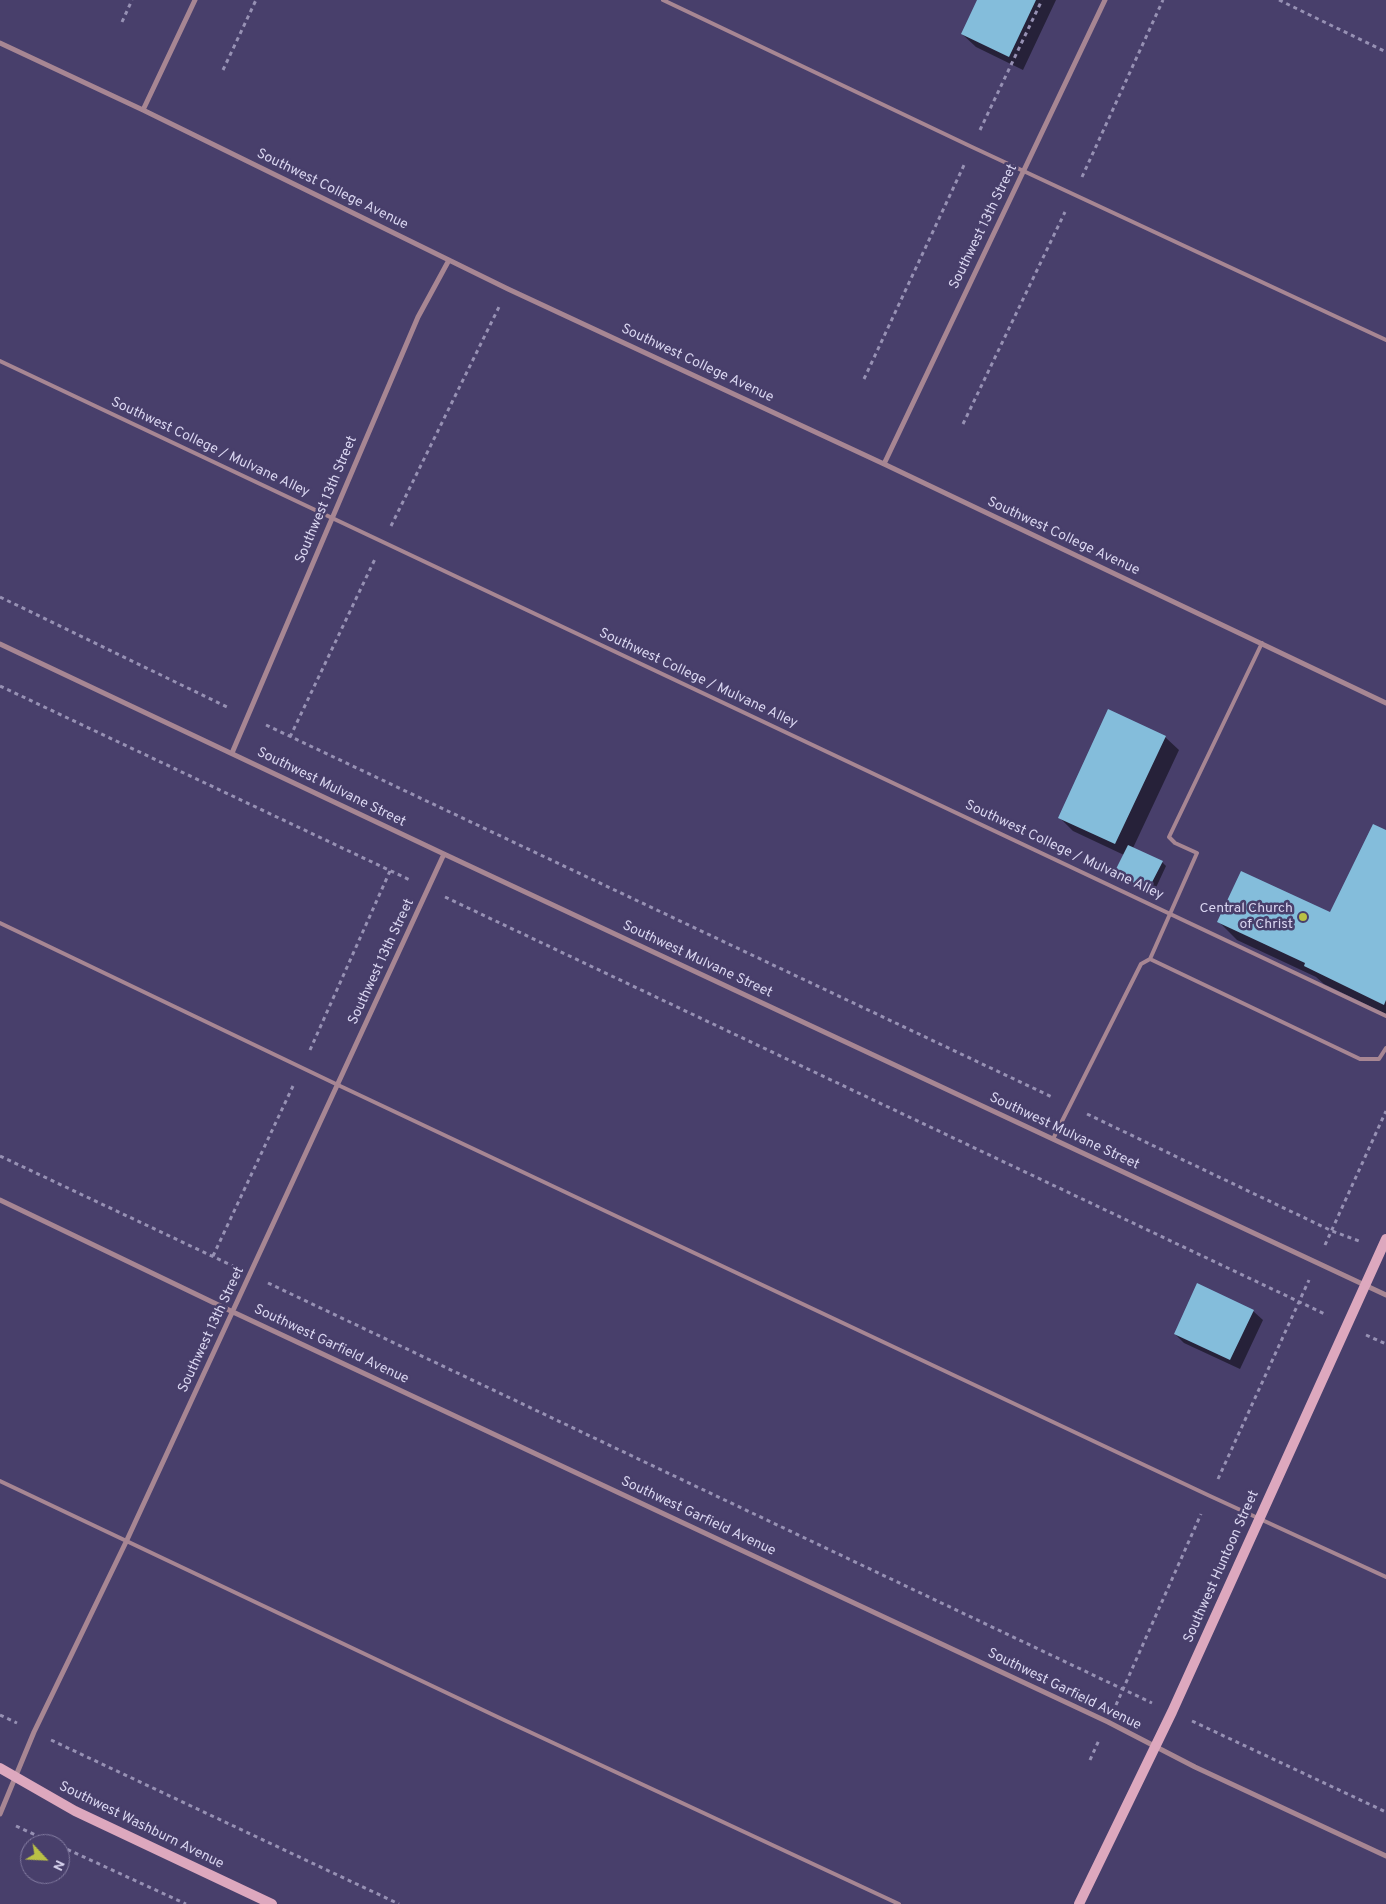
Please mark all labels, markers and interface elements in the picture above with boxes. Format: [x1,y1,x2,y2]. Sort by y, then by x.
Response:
street label: Southwest College Avenue [254,146,410,234]
street label: Southwest 13th Street [946,162,1022,292]
street label: Southwest College Avenue [618,321,776,407]
street label: Southwest College / Mulvane Alley [108,394,312,502]
street label: Southwest 13th Street [293,434,361,566]
street label: Southwest College Avenue [984,494,1142,580]
street label: Southwest College / Mulvane Alley [596,625,800,733]
street label: Southwest Mulvane Street [254,745,408,831]
street label: Southwest College / Mulvane Alley [962,797,1166,905]
street label: Southwest 13th Street [345,896,419,1028]
place label: Central Church of Christ [1199,901,1293,934]
marker: Central Church of Christ [1297,911,1309,923]
street label: Southwest Mulvane Street [619,918,775,1002]
street label: Southwest Mulvane Street [986,1090,1142,1174]
street label: Southwest 13th Street [175,1264,249,1396]
street label: Southwest Garfield Avenue [251,1302,411,1388]
street label: Southwest Garfield Avenue [618,1474,778,1560]
street label: Southwest Huntoon Street [1181,1488,1263,1646]
street label: Southwest Garfield Avenue [984,1645,1144,1735]
street label: Southwest Washburn Avenue [56,1779,226,1873]
north arrow [20,1834,70,1884]
text: N [48,1857,68,1873]

